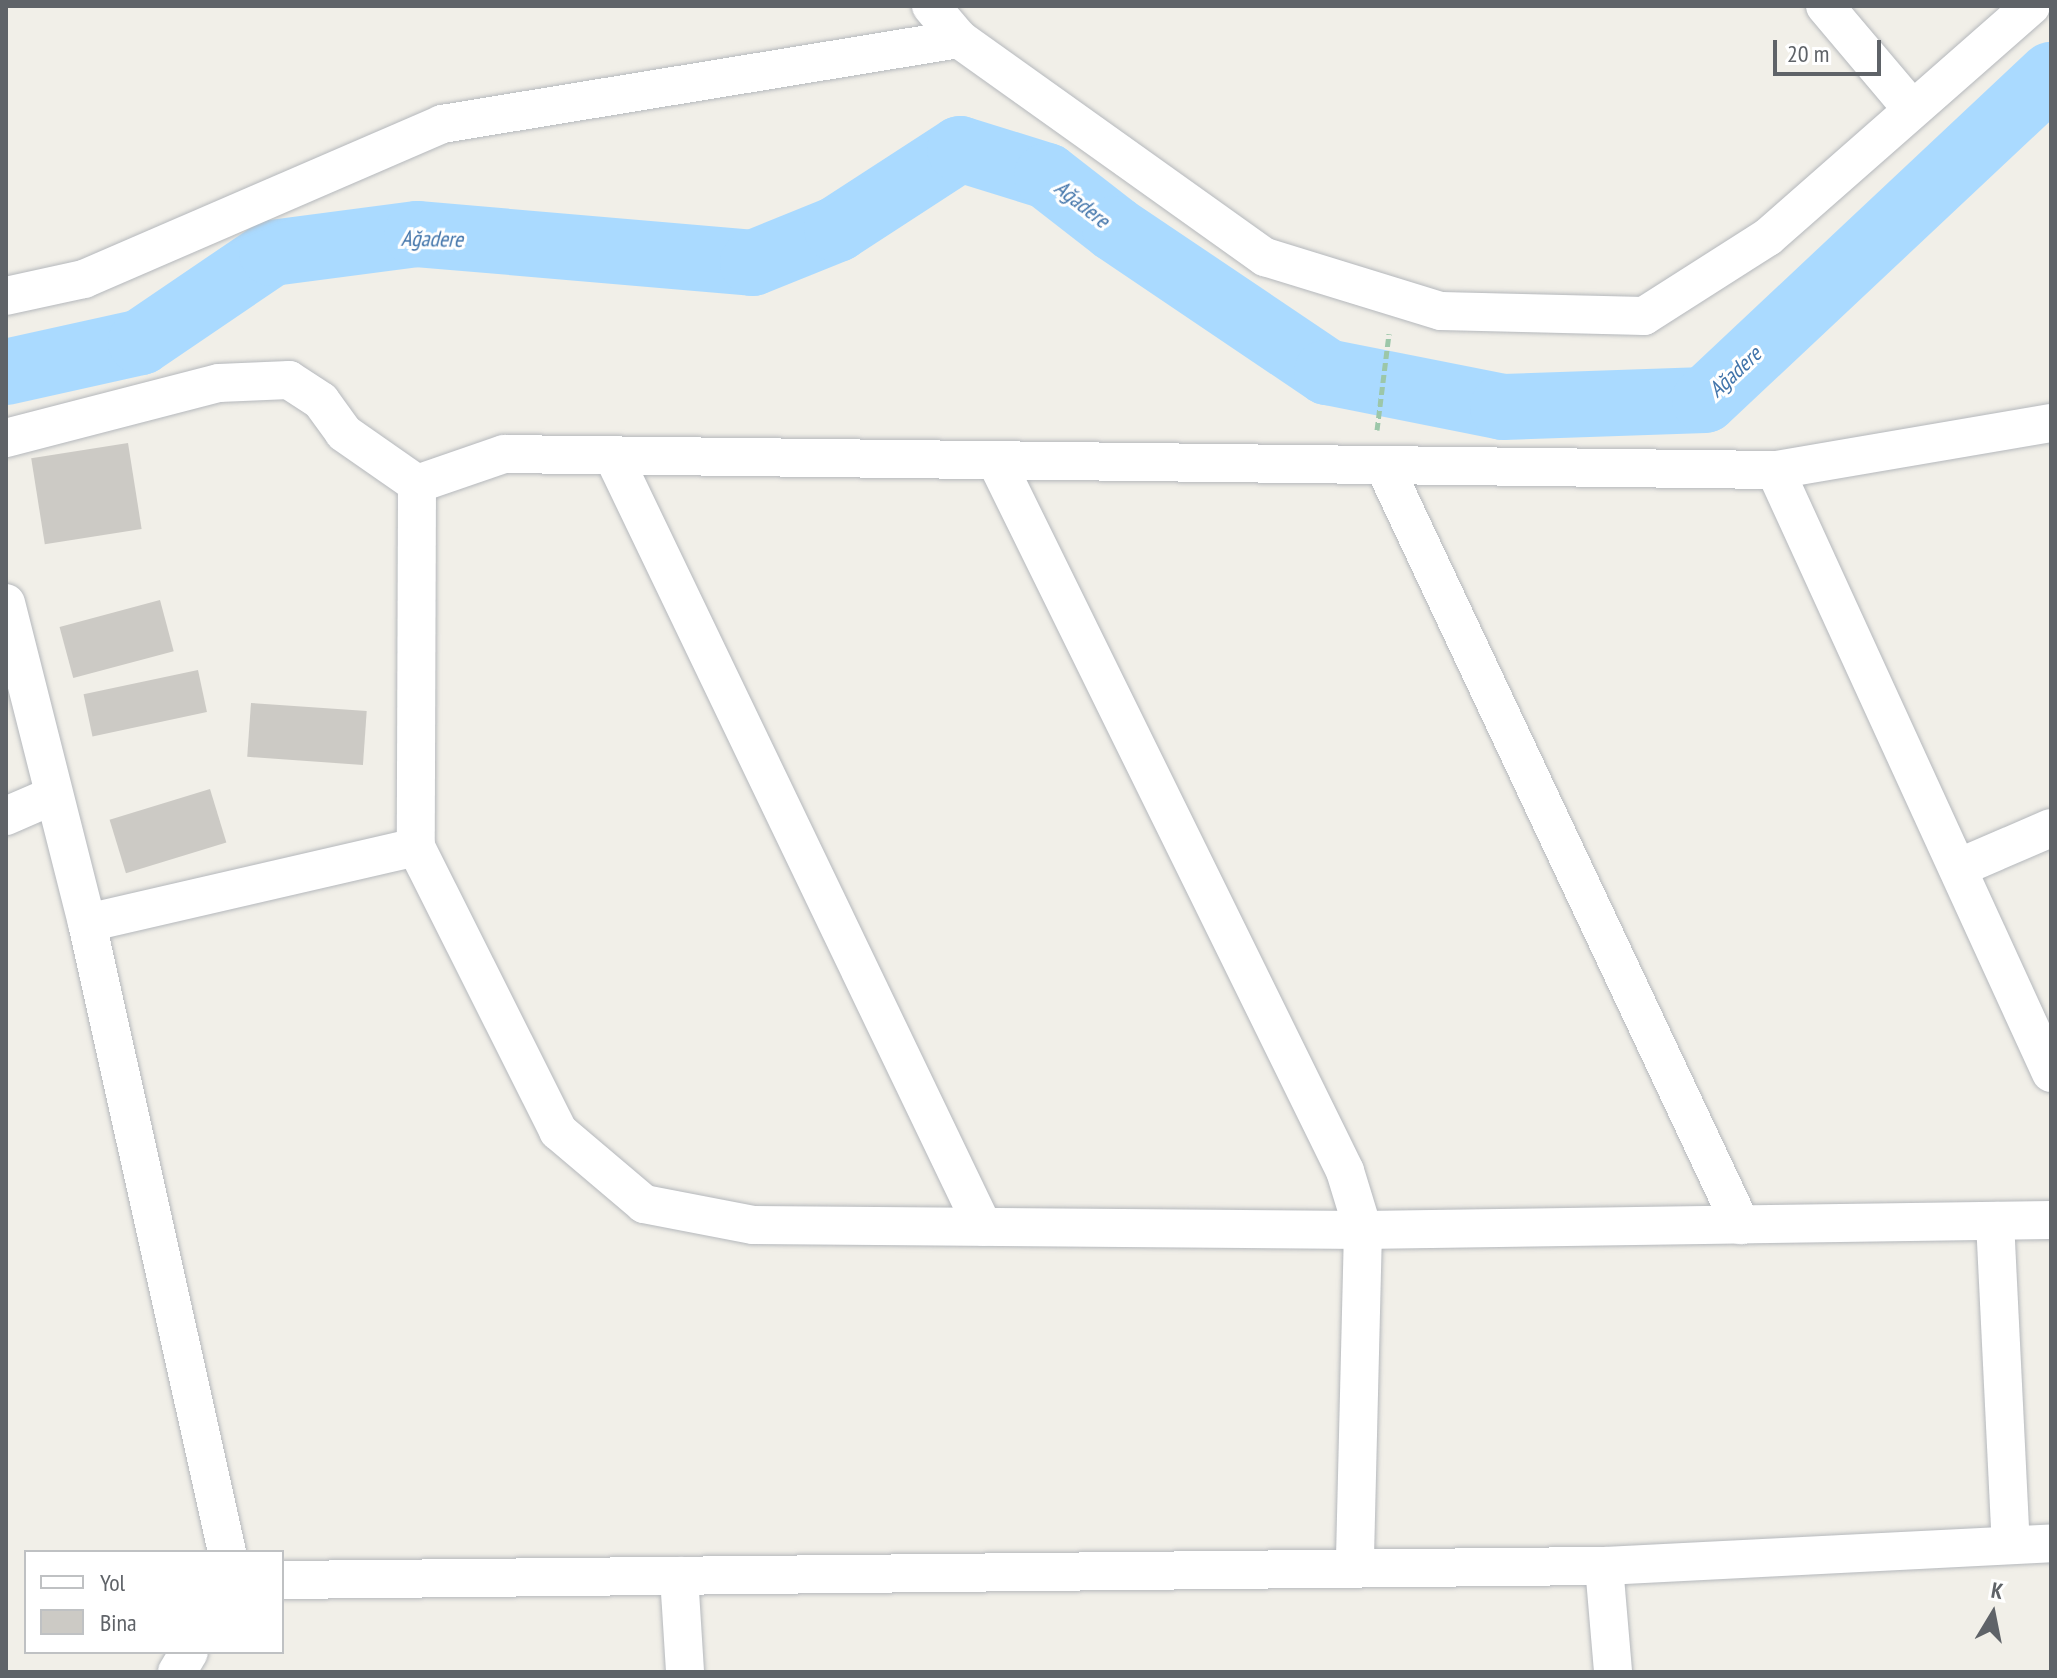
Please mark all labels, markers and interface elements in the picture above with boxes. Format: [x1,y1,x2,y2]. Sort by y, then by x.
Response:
scale bar [1777,24,1885,74]
text: 20 m [1787,38,1829,69]
water label: Ağadere [1049,174,1115,234]
water label: Ağadere [401,225,463,253]
water label: Ağadere [1703,341,1767,403]
legend [24,1550,284,1654]
text: Yol [100,1567,125,1598]
north arrow [1953,1574,2033,1654]
text: K [1989,1576,2005,1605]
text: Bina [100,1607,137,1638]

